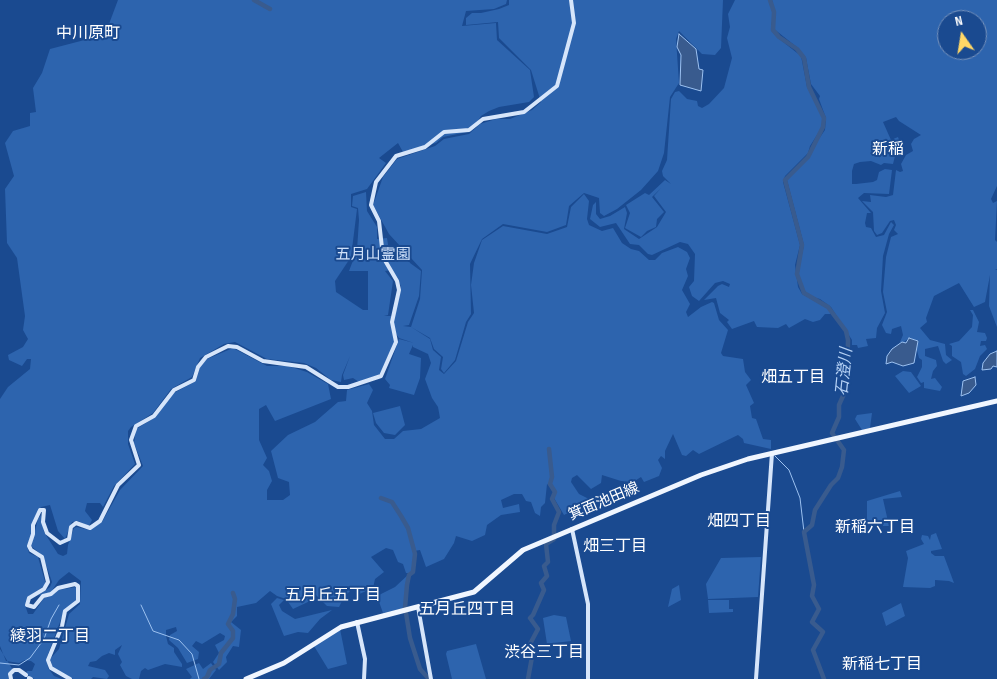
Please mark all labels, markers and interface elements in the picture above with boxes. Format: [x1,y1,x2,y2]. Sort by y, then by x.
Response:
north arrow [937,10,987,60]
text: N [953,12,964,30]
district label: 中川原町 [56,24,120,44]
district label: 新稲 [872,140,904,160]
park label: 五月山霊園 [336,246,410,264]
water label: 石澄川 [833,347,857,397]
district label: 畑五丁目 [761,368,825,388]
street label: 箕面池田線 [566,479,642,525]
district label: 畑四丁目 [707,512,771,532]
district label: 新稲六丁目 [835,518,915,538]
district label: 畑三丁目 [583,537,647,557]
district label: 五月丘五丁目 [285,586,381,606]
district label: 五月丘四丁目 [419,600,515,620]
district label: 綾羽二丁目 [10,627,90,647]
district label: 渋谷三丁目 [504,643,584,663]
district label: 新稲七丁目 [842,655,922,675]

